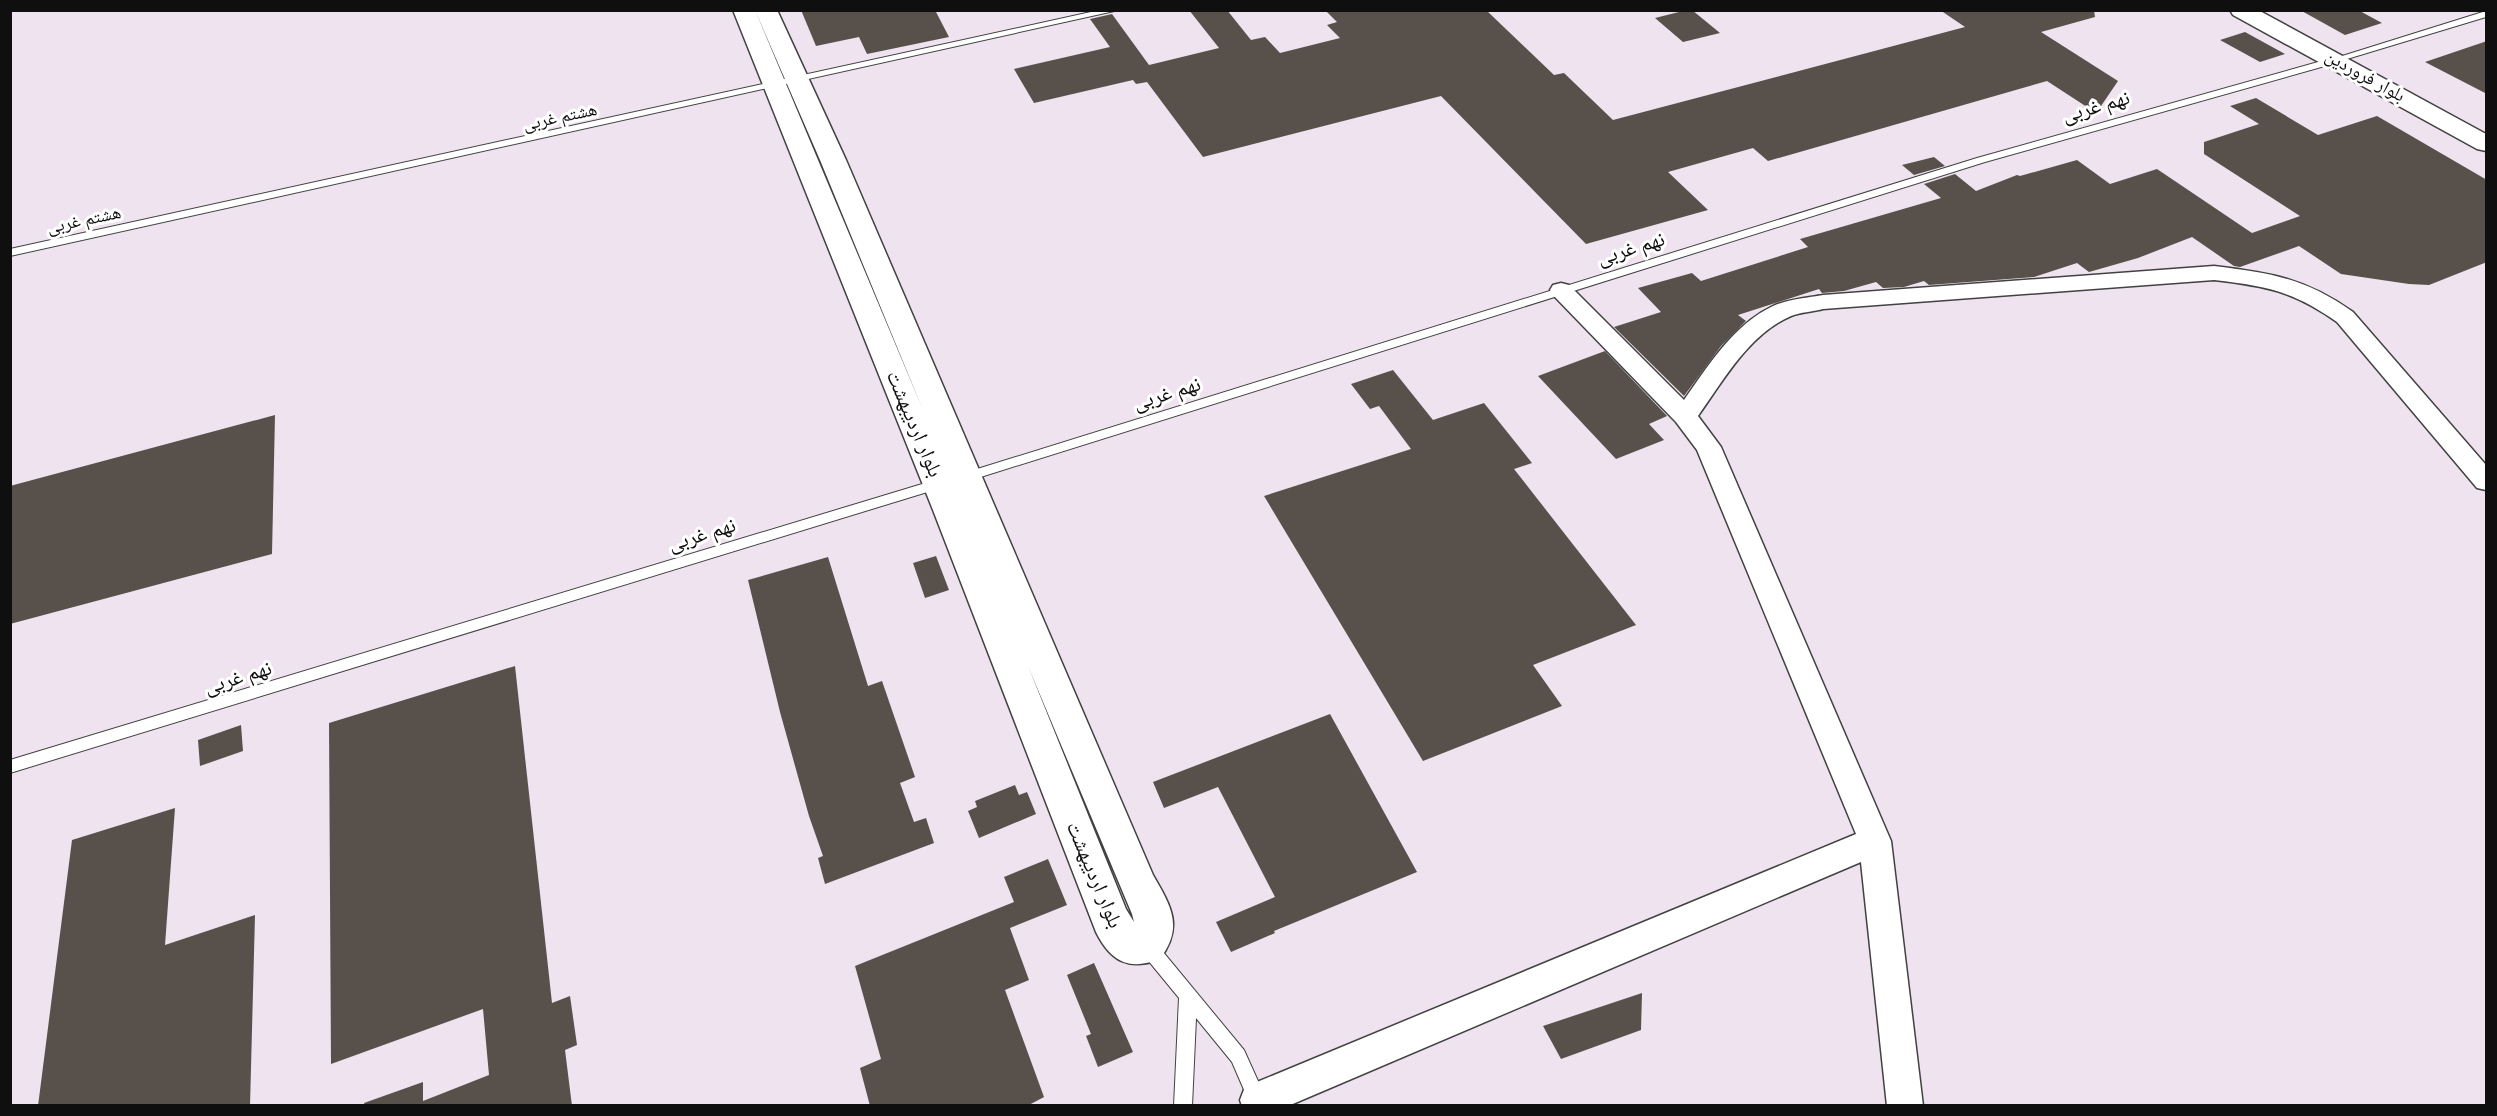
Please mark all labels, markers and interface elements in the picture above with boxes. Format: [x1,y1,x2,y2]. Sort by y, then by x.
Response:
street label: بلوار فروردین [2320,43,2410,109]
street label: نهم غربی [2058,82,2134,132]
street label: هشتم غربی [520,96,600,138]
street label: هشتم غربی [44,199,124,241]
street label: نهم غربی [1593,224,1669,274]
street label: بلوار اردیبهشت [877,366,951,482]
street label: نهم غربی [1129,369,1205,419]
street label: نهم غربی [664,510,740,560]
street label: نهم غربی [200,653,276,703]
street label: بلوار اردیبهشت [1057,817,1131,933]

